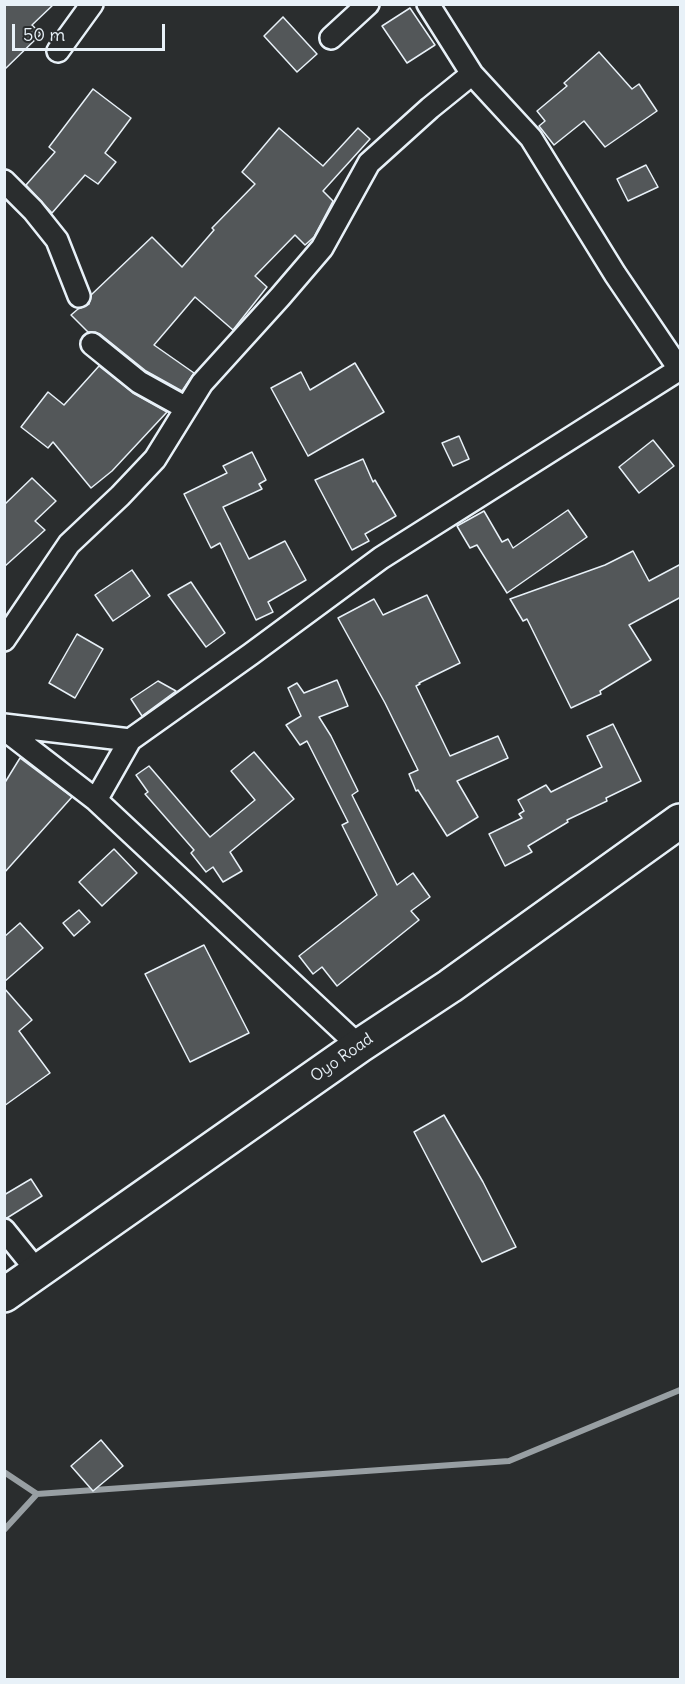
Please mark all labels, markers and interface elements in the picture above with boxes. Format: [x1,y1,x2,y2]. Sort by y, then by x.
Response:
scale bar [15,12,168,50]
text: 50 m [23,23,65,46]
street label: Oyo Road [307,1030,377,1086]

